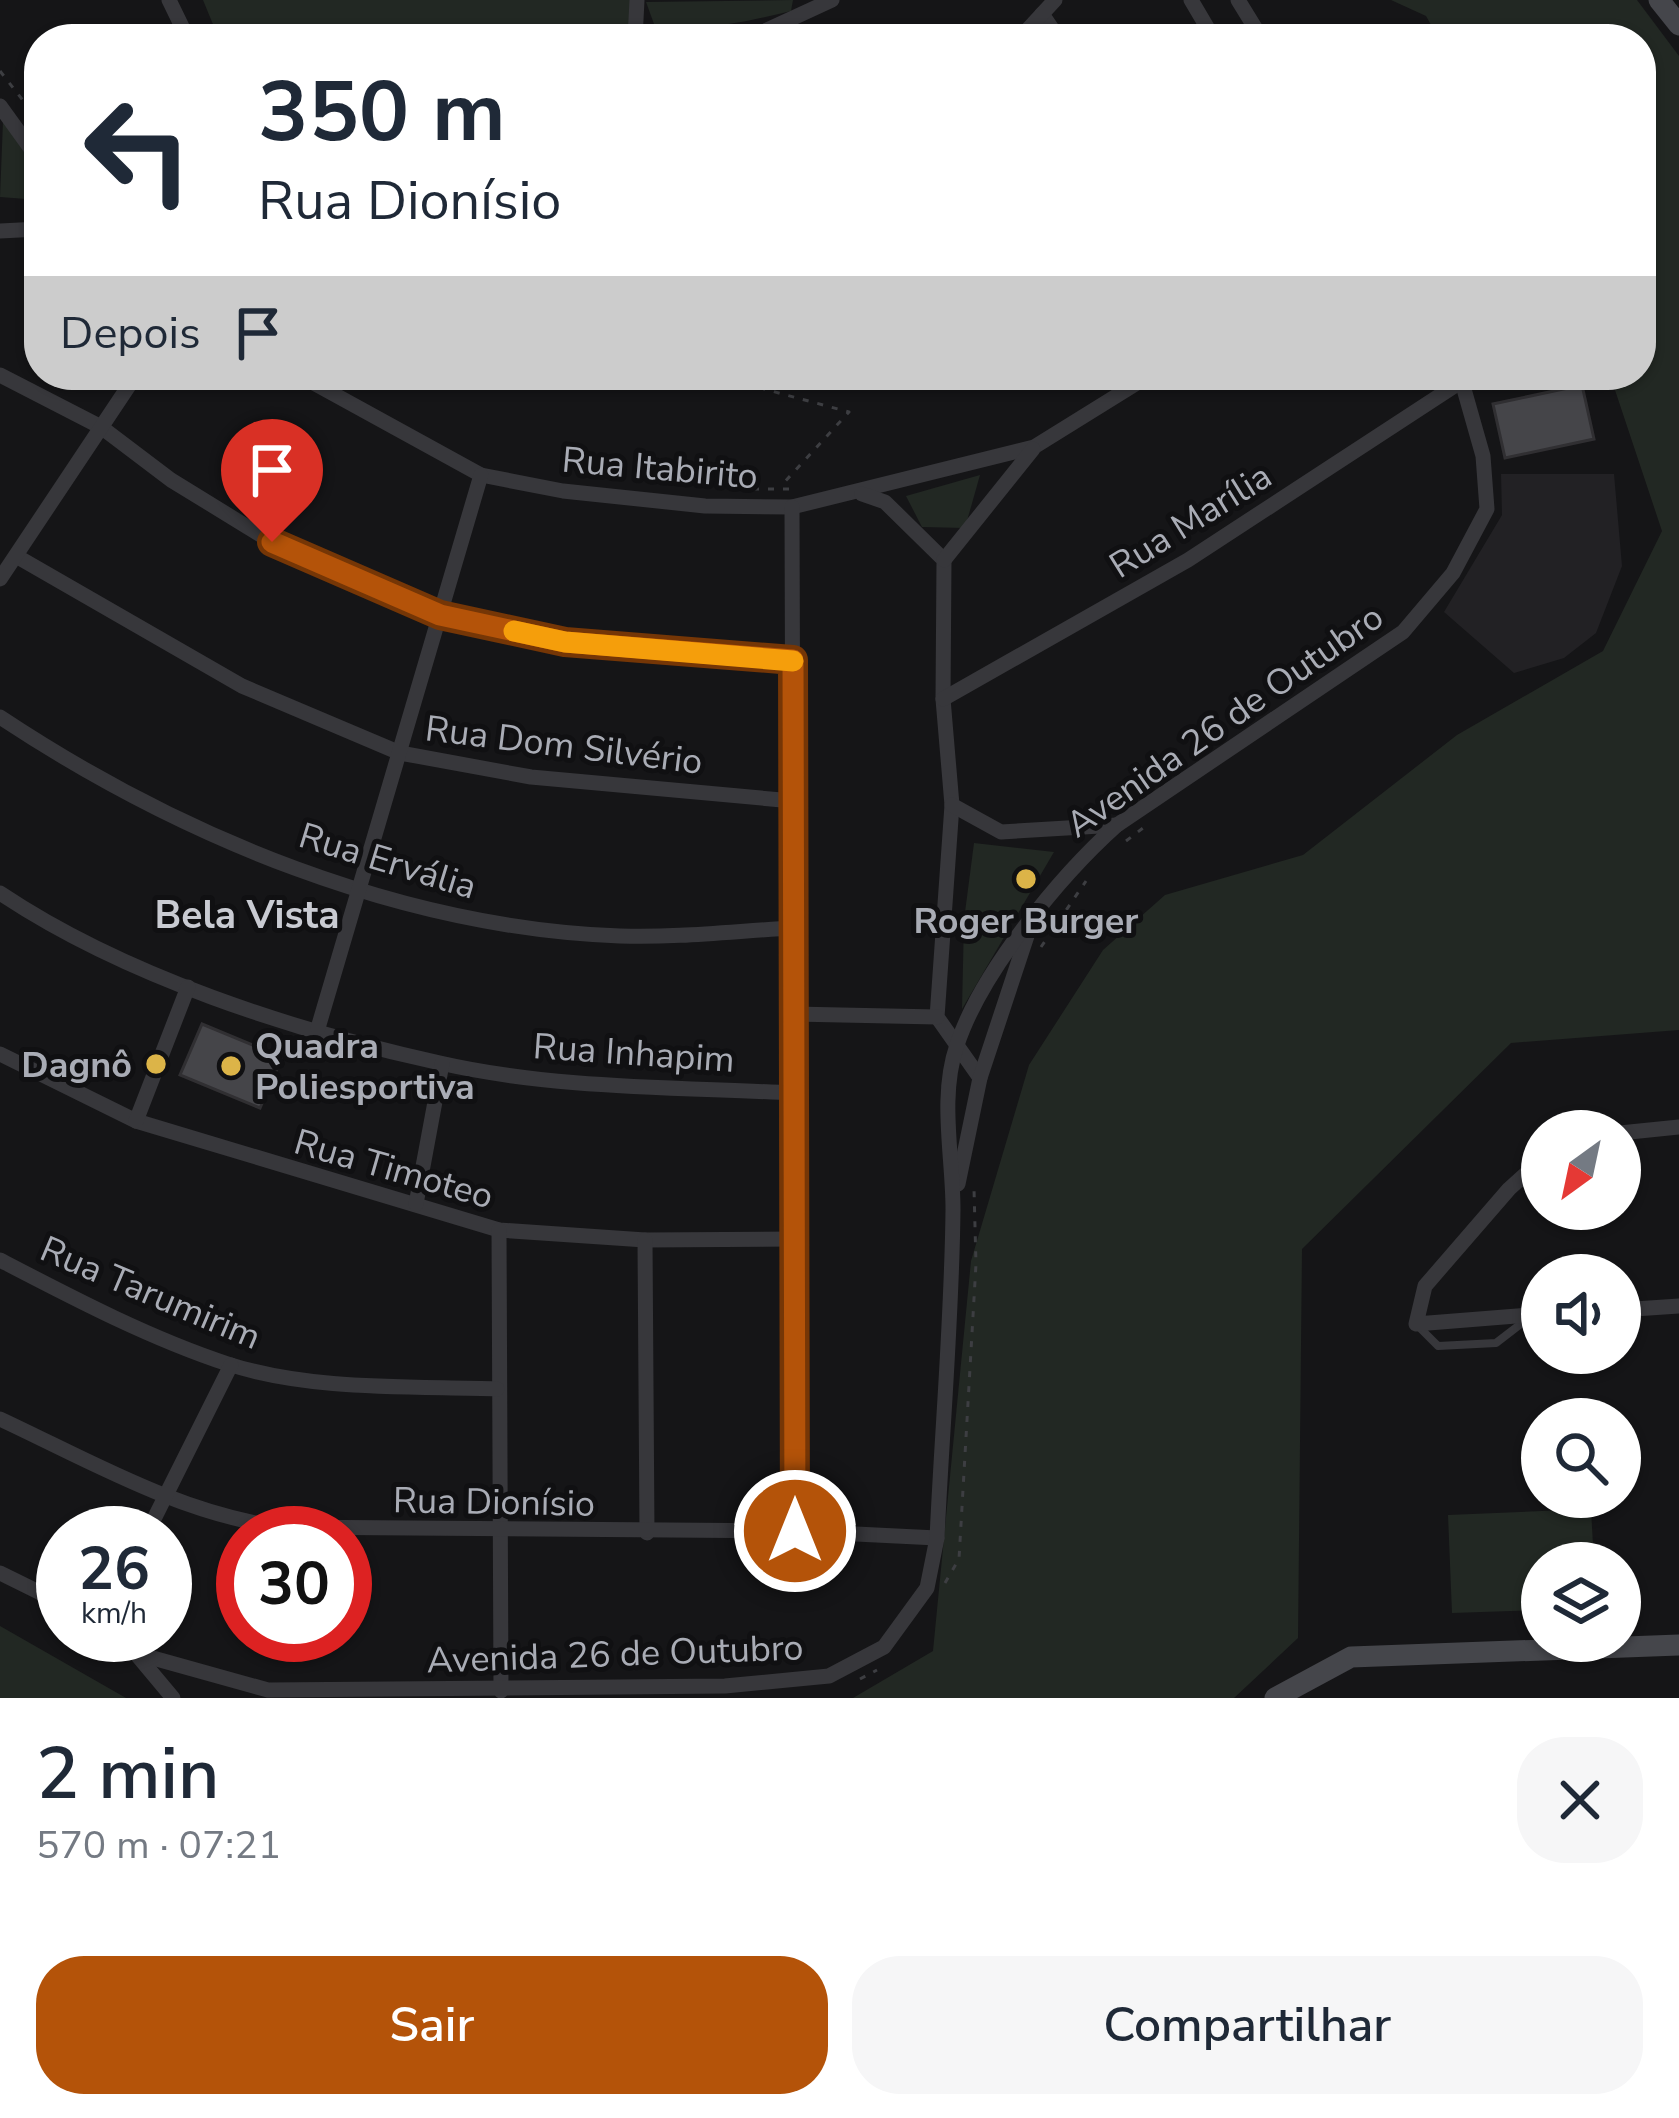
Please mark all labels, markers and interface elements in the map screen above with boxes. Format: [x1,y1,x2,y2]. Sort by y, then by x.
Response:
text: 350 m [258,55,506,170]
icon: left [60,72,216,228]
text: Rua Dionísio [258,164,561,238]
icon: arrive [225,300,291,366]
text: Depois [60,303,201,364]
pin [221,419,323,542]
street label: Rua Itabirito [560,436,760,501]
icon: arrive [239,437,305,503]
street label: Rua Marília [1101,452,1281,590]
street label: Avenida 26 de Outubro [1056,593,1393,849]
street label: Rua Dom Silvério [422,704,705,787]
street label: Rua Ervália [293,811,482,912]
marker: Roger Burger [1013,866,1039,892]
district label: Bela Vista [154,889,340,942]
place label: Roger Burger [914,897,1138,946]
place label: Quadra Poliesportiva [255,1022,475,1112]
street label: Rua Inhapim [531,1022,736,1085]
place label: Dagnô [21,1041,132,1090]
marker: Dagnô [143,1051,169,1077]
marker: Quadra Poliesportiva [218,1053,244,1079]
north arrow [1521,1110,1641,1230]
map controls [1521,1110,1641,1662]
street label: Rua Timoteo [288,1118,499,1221]
street label: Rua Tarumirim [33,1225,268,1362]
button: sound [1521,1254,1641,1374]
button: search [1521,1398,1641,1518]
position arrow [732,1468,858,1594]
street label: Rua Dionísio [392,1476,595,1529]
speed limit sign: 30 [216,1506,372,1662]
text: 26 [78,1528,150,1610]
button: layers [1521,1542,1641,1662]
text: km/h [81,1593,147,1634]
street label: Avenida 26 de Outubro [426,1623,804,1686]
text: 2 min [36,1725,219,1823]
button: close [1517,1737,1643,1863]
text: 570 m · 07:21 [36,1819,281,1872]
button: Sair [36,1956,828,2094]
button: Compartilhar [852,1956,1643,2094]

